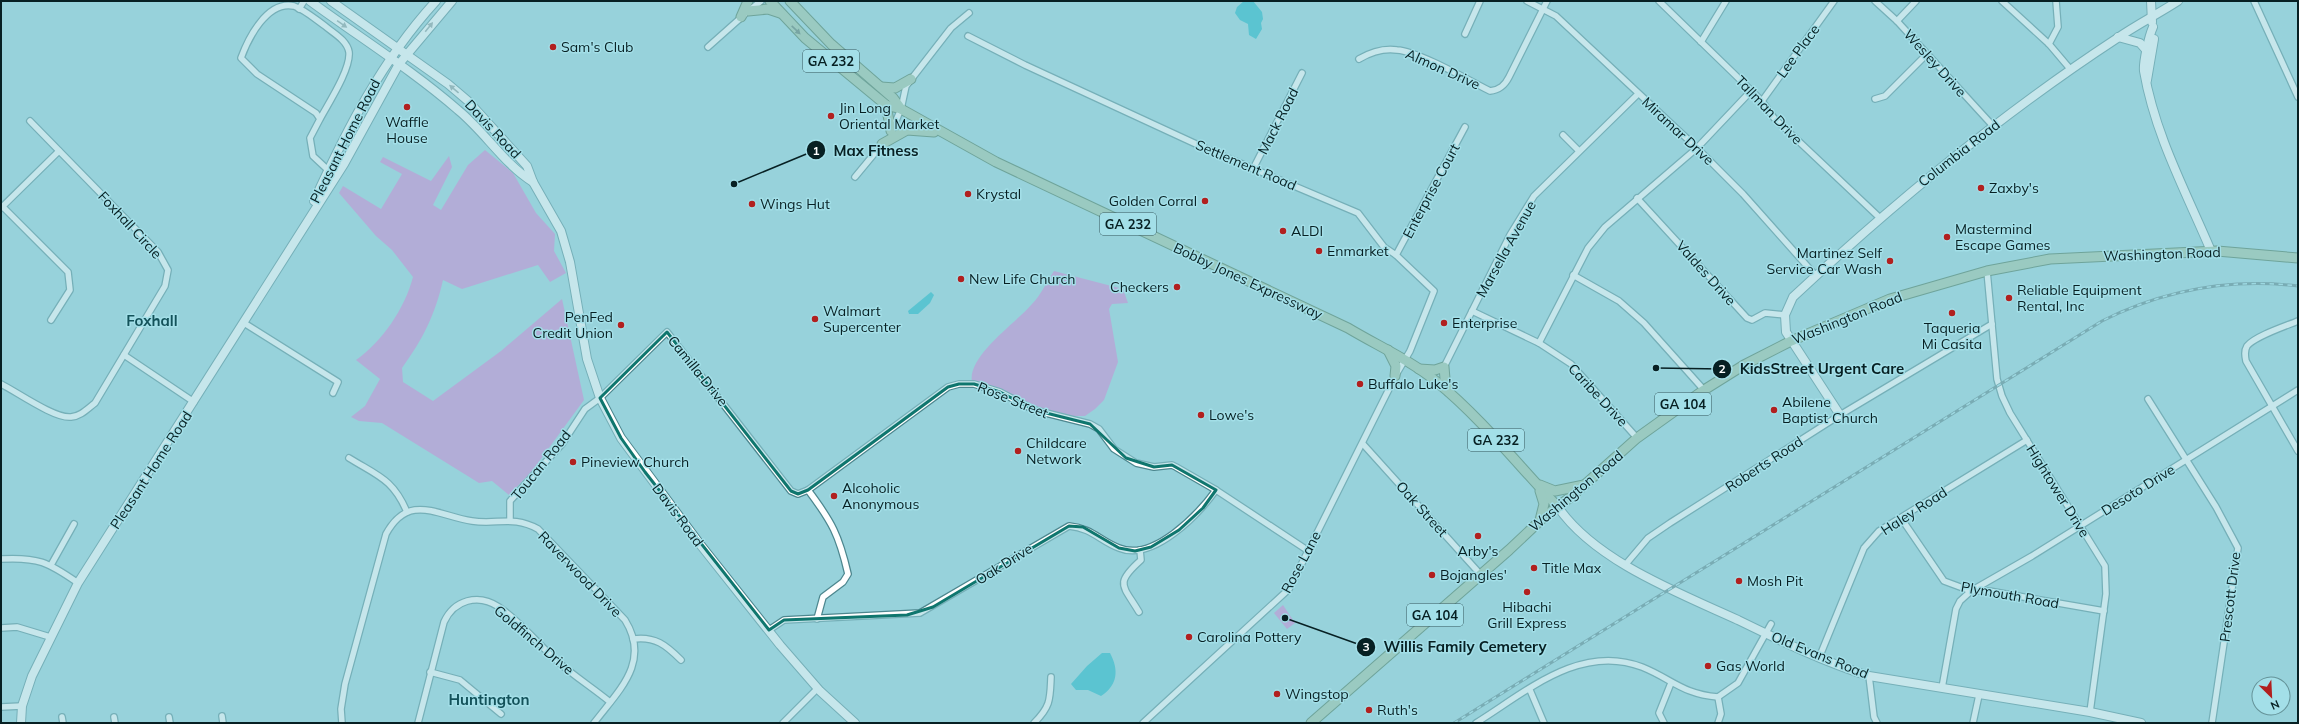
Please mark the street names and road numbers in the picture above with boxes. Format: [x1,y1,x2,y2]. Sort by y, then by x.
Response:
street label: Lee Place [1773,21,1823,81]
street label: Wesley Drive [1900,25,1970,101]
street label: Almon Drive [1403,45,1483,93]
road number: GA 232 [803,50,859,72]
street label: Tallman Drive [1732,72,1806,148]
street label: Pleasant Home Road [306,76,384,206]
street label: Mack Road [1254,85,1302,157]
street label: Miramar Drive [1638,93,1718,169]
street label: Davis Road [461,96,525,162]
street label: Columbia Road [1914,115,2004,191]
street label: Settlement Road [1193,136,1299,194]
street label: Enterprise Court [1399,141,1464,241]
street label: Foxhall Circle [94,188,166,262]
street label: Marsella Avenue [1472,198,1540,300]
road number: GA 232 [1100,213,1156,235]
street label: Valdes Drive [1672,237,1740,309]
street label: Bobby Jones Expressway [1171,238,1326,324]
street label: Washington Road [2103,243,2221,265]
street label: Washington Road [1789,288,1905,348]
street label: Camilla Drive [664,332,732,410]
street label: Caribe Drive [1564,360,1632,430]
street label: Rose Street [975,378,1051,422]
road number: GA 104 [1655,393,1711,415]
street label: Pleasant Home Road [106,408,196,532]
street label: Toucan Road [507,426,575,504]
road number: GA 232 [1468,429,1524,451]
street label: Roberts Road [1722,432,1806,496]
street label: Hightower Drive [2022,441,2094,541]
street label: Washington Road [1525,446,1627,536]
street label: Desoto Drive [2098,460,2178,520]
street label: Oak Street [1392,477,1452,541]
street label: Davis Road [648,480,708,550]
street label: Haley Road [1877,483,1951,539]
street label: Raverwood Drive [534,527,626,621]
street label: Rose Lane [1277,528,1325,596]
street label: Oak Drive [972,539,1036,589]
street label: Prescott Drive [2216,551,2244,643]
street label: Plymouth Road [1960,578,2060,612]
street label: Goldfinch Drive [490,601,578,679]
road number: GA 104 [1407,604,1463,626]
street label: Old Evans Road [1769,627,1871,683]

